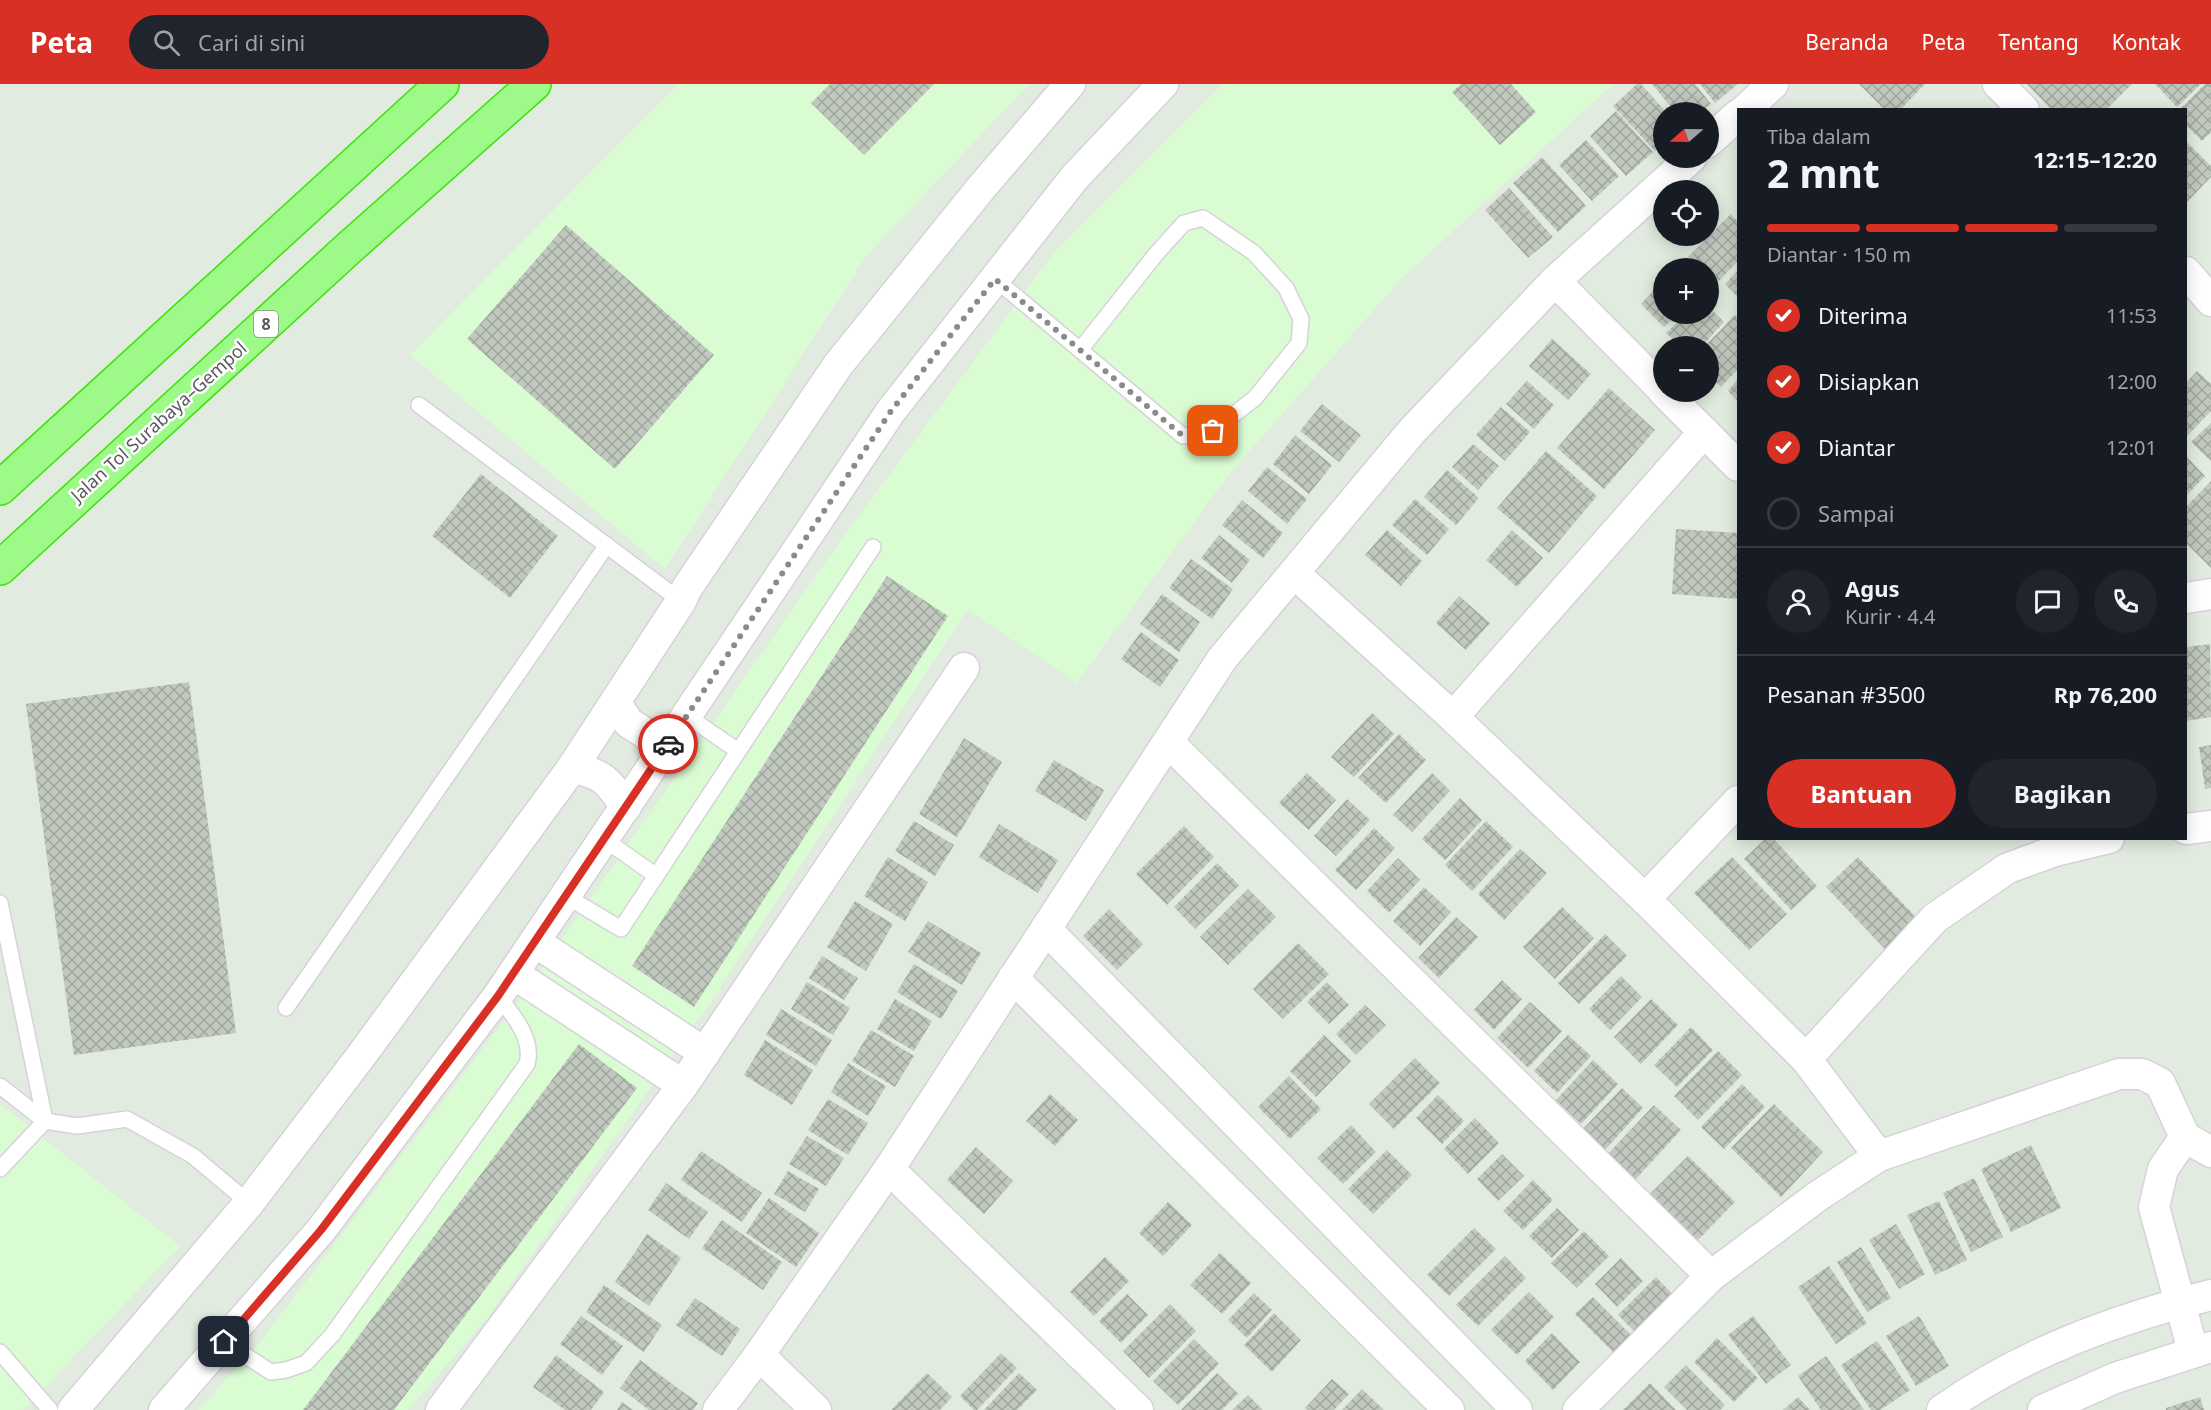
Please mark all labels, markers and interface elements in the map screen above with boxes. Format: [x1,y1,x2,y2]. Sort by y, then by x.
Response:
search box [129,15,549,69]
text: Peta [30,23,93,61]
icon: search [150,26,183,59]
text: Cari di sini [198,27,305,57]
text: Beranda [1805,28,1889,56]
text: Peta [1922,28,1965,56]
text: Tentang [1998,28,2079,56]
text: Kontak [2112,28,2181,56]
north arrow [1653,102,1719,168]
map controls [1653,102,1719,402]
text: Tiba dalam [1767,123,1871,150]
text: 12:15–12:20 [2033,144,2157,174]
text: 2 mnt [1767,146,1880,199]
button: locate [1653,180,1719,246]
text: Diantar · 150 m [1767,241,1911,268]
button: + [1653,258,1719,324]
icon: check [1767,299,1800,332]
text: Diterima [1818,300,1908,330]
text: 11:53 [2106,302,2157,329]
road number: 8 [254,311,278,337]
street label: Jalan Tol Surabaya–Gempol [64,336,251,508]
button: − [1653,336,1719,402]
icon: check [1767,365,1800,398]
text: Disiapkan [1818,366,1920,396]
text: 12:00 [2106,368,2157,395]
pin [1187,405,1238,456]
icon: bag [1196,414,1229,447]
icon: check [1767,431,1800,464]
text: Diantar [1818,432,1895,462]
text: 12:01 [2106,434,2157,461]
text: Sampai [1818,498,1895,528]
button: person [1767,570,1830,633]
button: chat [2016,570,2079,633]
button: phone [2094,570,2157,633]
text: Agus [1845,573,1899,603]
text: Kurir · 4.4 [1845,603,1935,630]
text: Pesanan #3500 [1767,679,1925,709]
text: Rp 76,200 [2054,679,2157,709]
courier [638,714,698,774]
icon: car [652,728,685,761]
button: Bantuan [1767,759,1956,828]
button: Bagikan [1968,759,2157,828]
pin [198,1316,249,1367]
icon: home [207,1325,240,1358]

